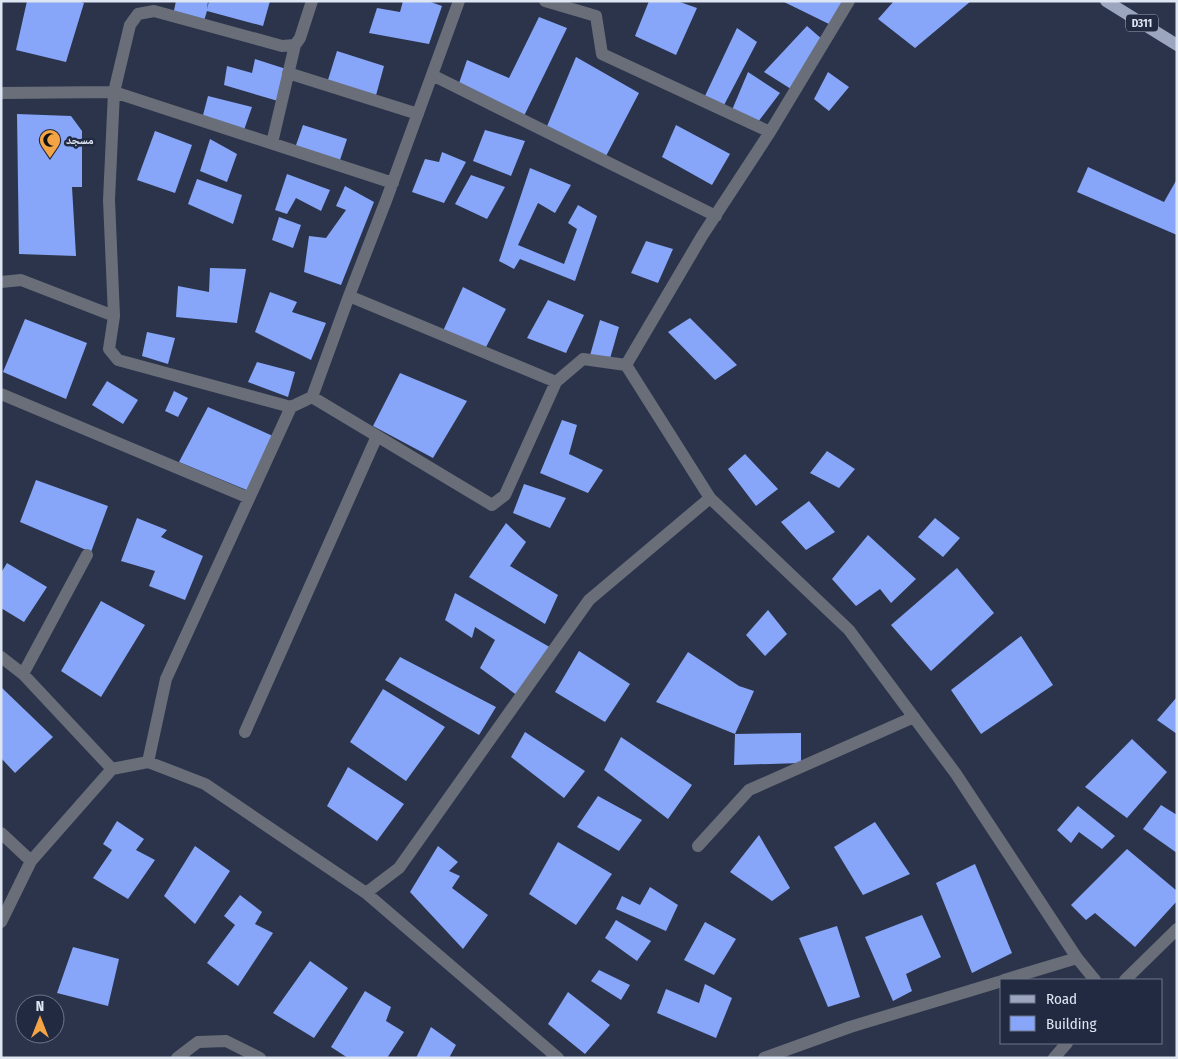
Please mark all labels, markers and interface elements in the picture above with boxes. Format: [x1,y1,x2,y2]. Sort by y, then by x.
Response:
road number: D311 [1126,14,1158,32]
mosque icon: مسجد [38,128,62,159]
place label: مسجد [66,133,94,147]
legend [1000,979,1163,1044]
text: Road [1046,990,1077,1008]
north arrow [15,994,65,1044]
text: N [36,998,44,1015]
text: Building [1046,1015,1097,1033]

